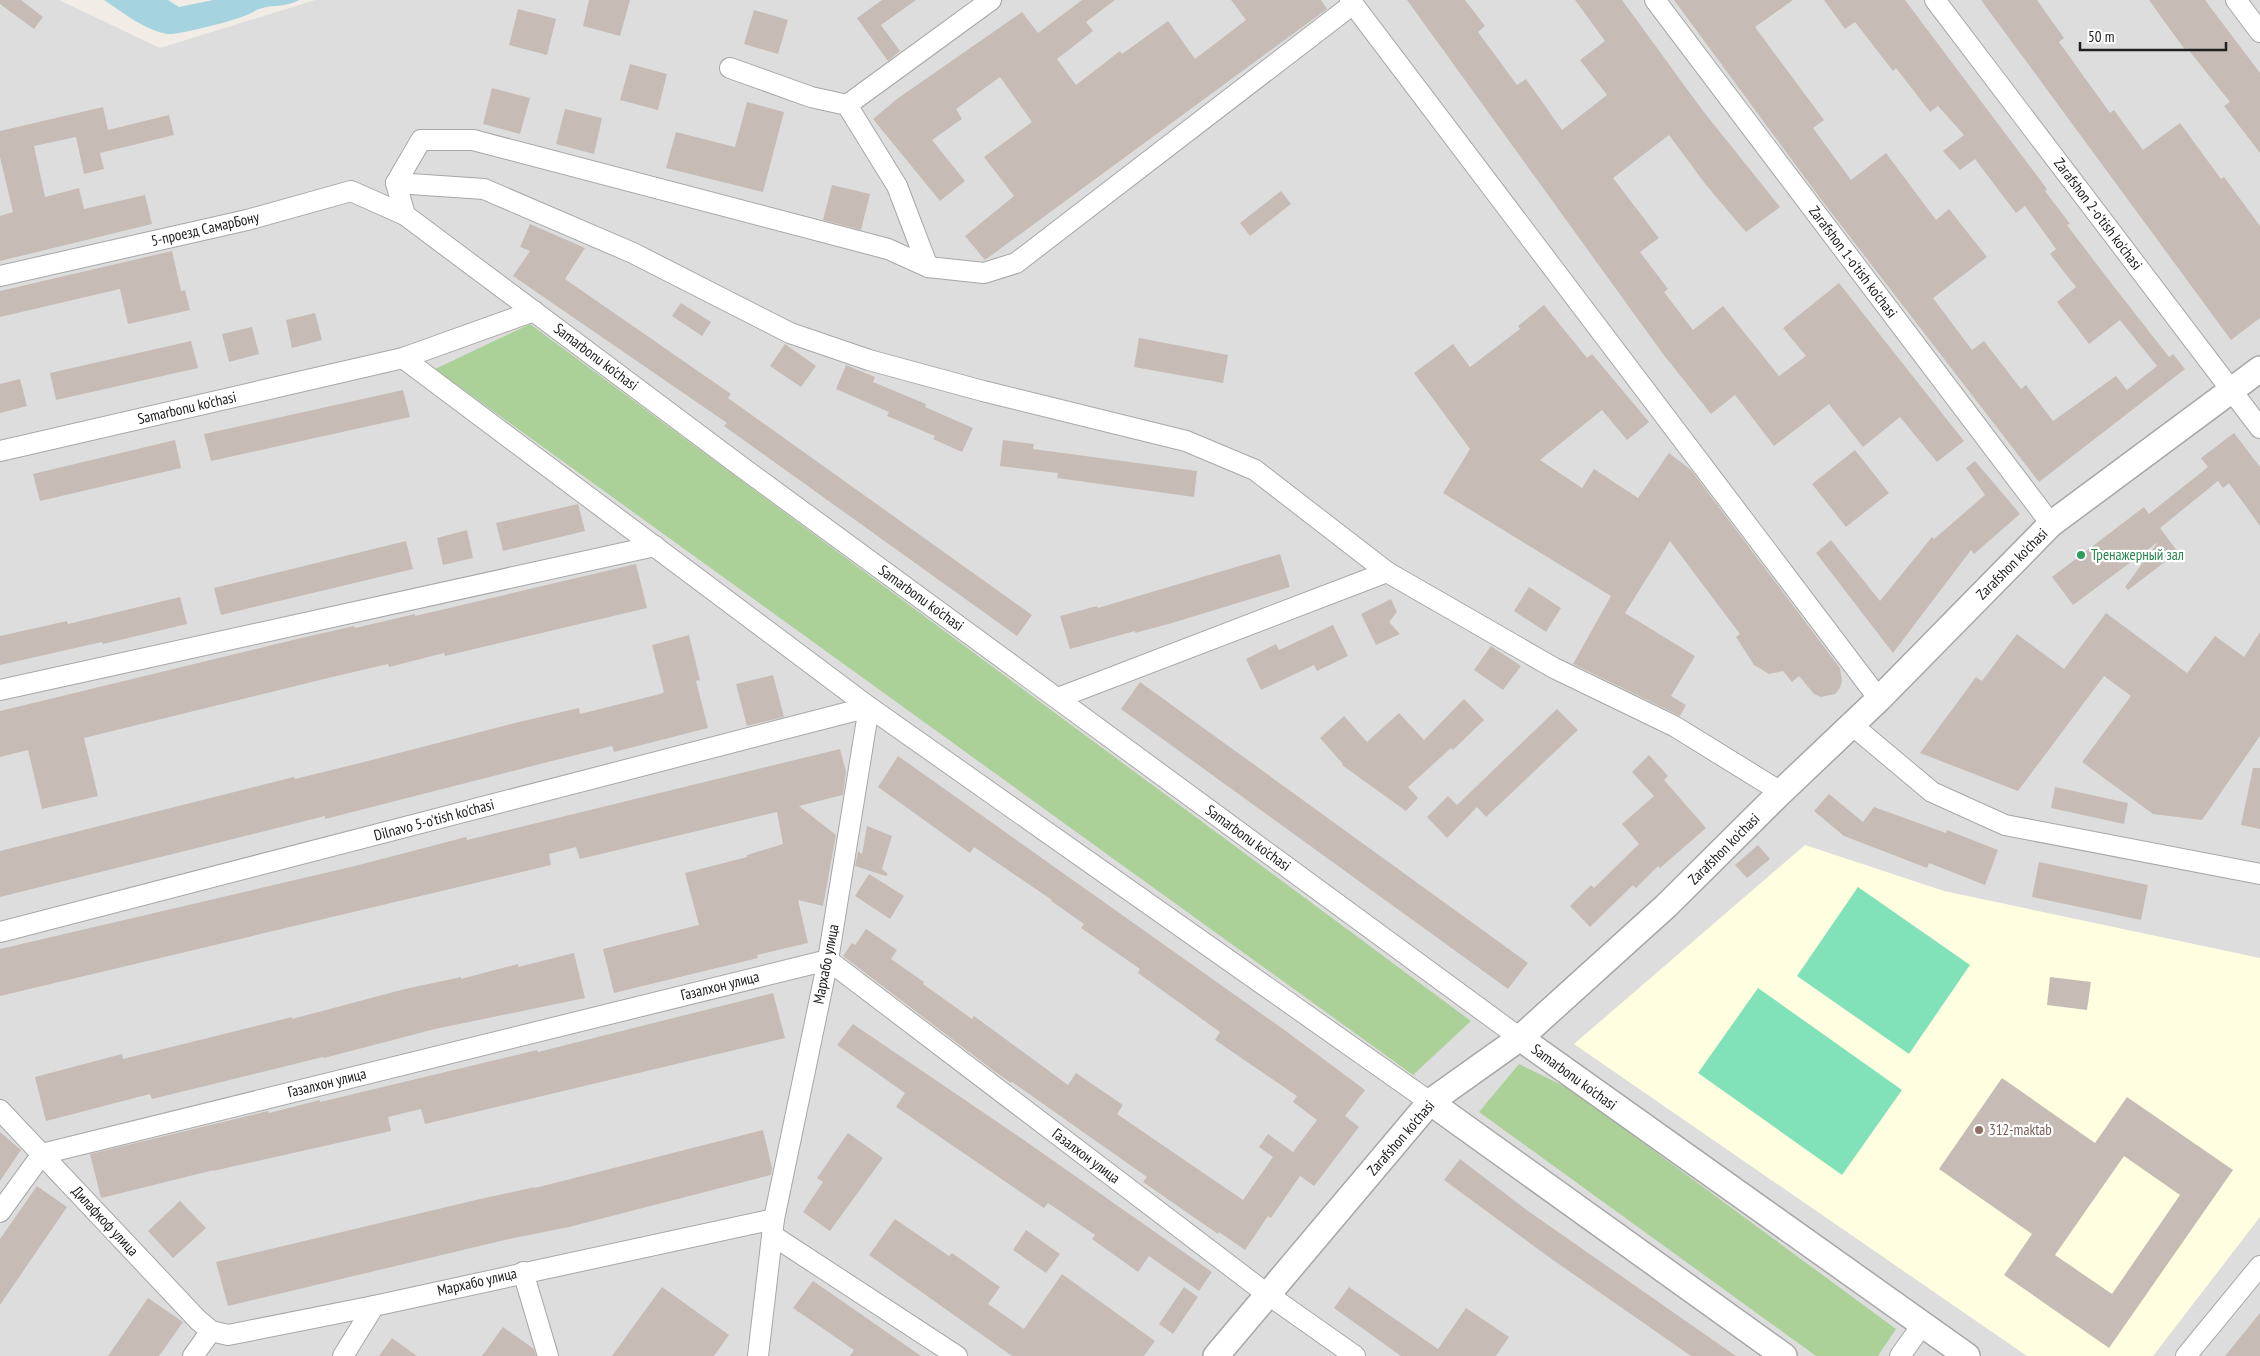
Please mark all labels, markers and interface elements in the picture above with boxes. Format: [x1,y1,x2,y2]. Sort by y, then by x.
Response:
scale bar [2080,20,2226,52]
text: 50 m [2088,27,2114,46]
street label: Zarafshon 2-o'tish ko'chasi [2050,154,2147,273]
street label: Zarafshon 1-o'tish ko'chasi [1805,202,1902,321]
street label: 5-проезд СамарБону [149,207,261,250]
street label: Samarbonu ko'chasi [550,319,642,395]
street label: Samarbonu ko'chasi [136,387,238,428]
street label: Zarafshon ko'chasi [1972,524,2051,603]
place label: Тренажерный зал [2091,545,2184,564]
marker: Тренажерный зал [2075,549,2087,561]
street label: Samarbonu ko'chasi [875,560,968,635]
street label: Dilnavo 5-o'tish ko'chasi [372,794,496,845]
street label: Samarbonu ko'chasi [1202,800,1295,875]
street label: Zarafshon ko'chasi [1684,809,1763,888]
street label: Мархабо улица [808,922,843,1005]
street label: Газалхон улица [679,967,761,1004]
street label: Samarbonu ko'chasi [1528,1039,1621,1114]
street label: Газалхон улица [286,1064,368,1101]
street label: Zarafshon ko'chasi [1363,1096,1438,1179]
place label: 312-maktab [1989,1120,2052,1139]
street label: Газалхон улица [1049,1124,1124,1187]
marker: 312-maktab [1973,1124,1985,1136]
street label: Дилафкоф улица [68,1182,143,1260]
street label: Мархабо улица [435,1263,518,1300]

